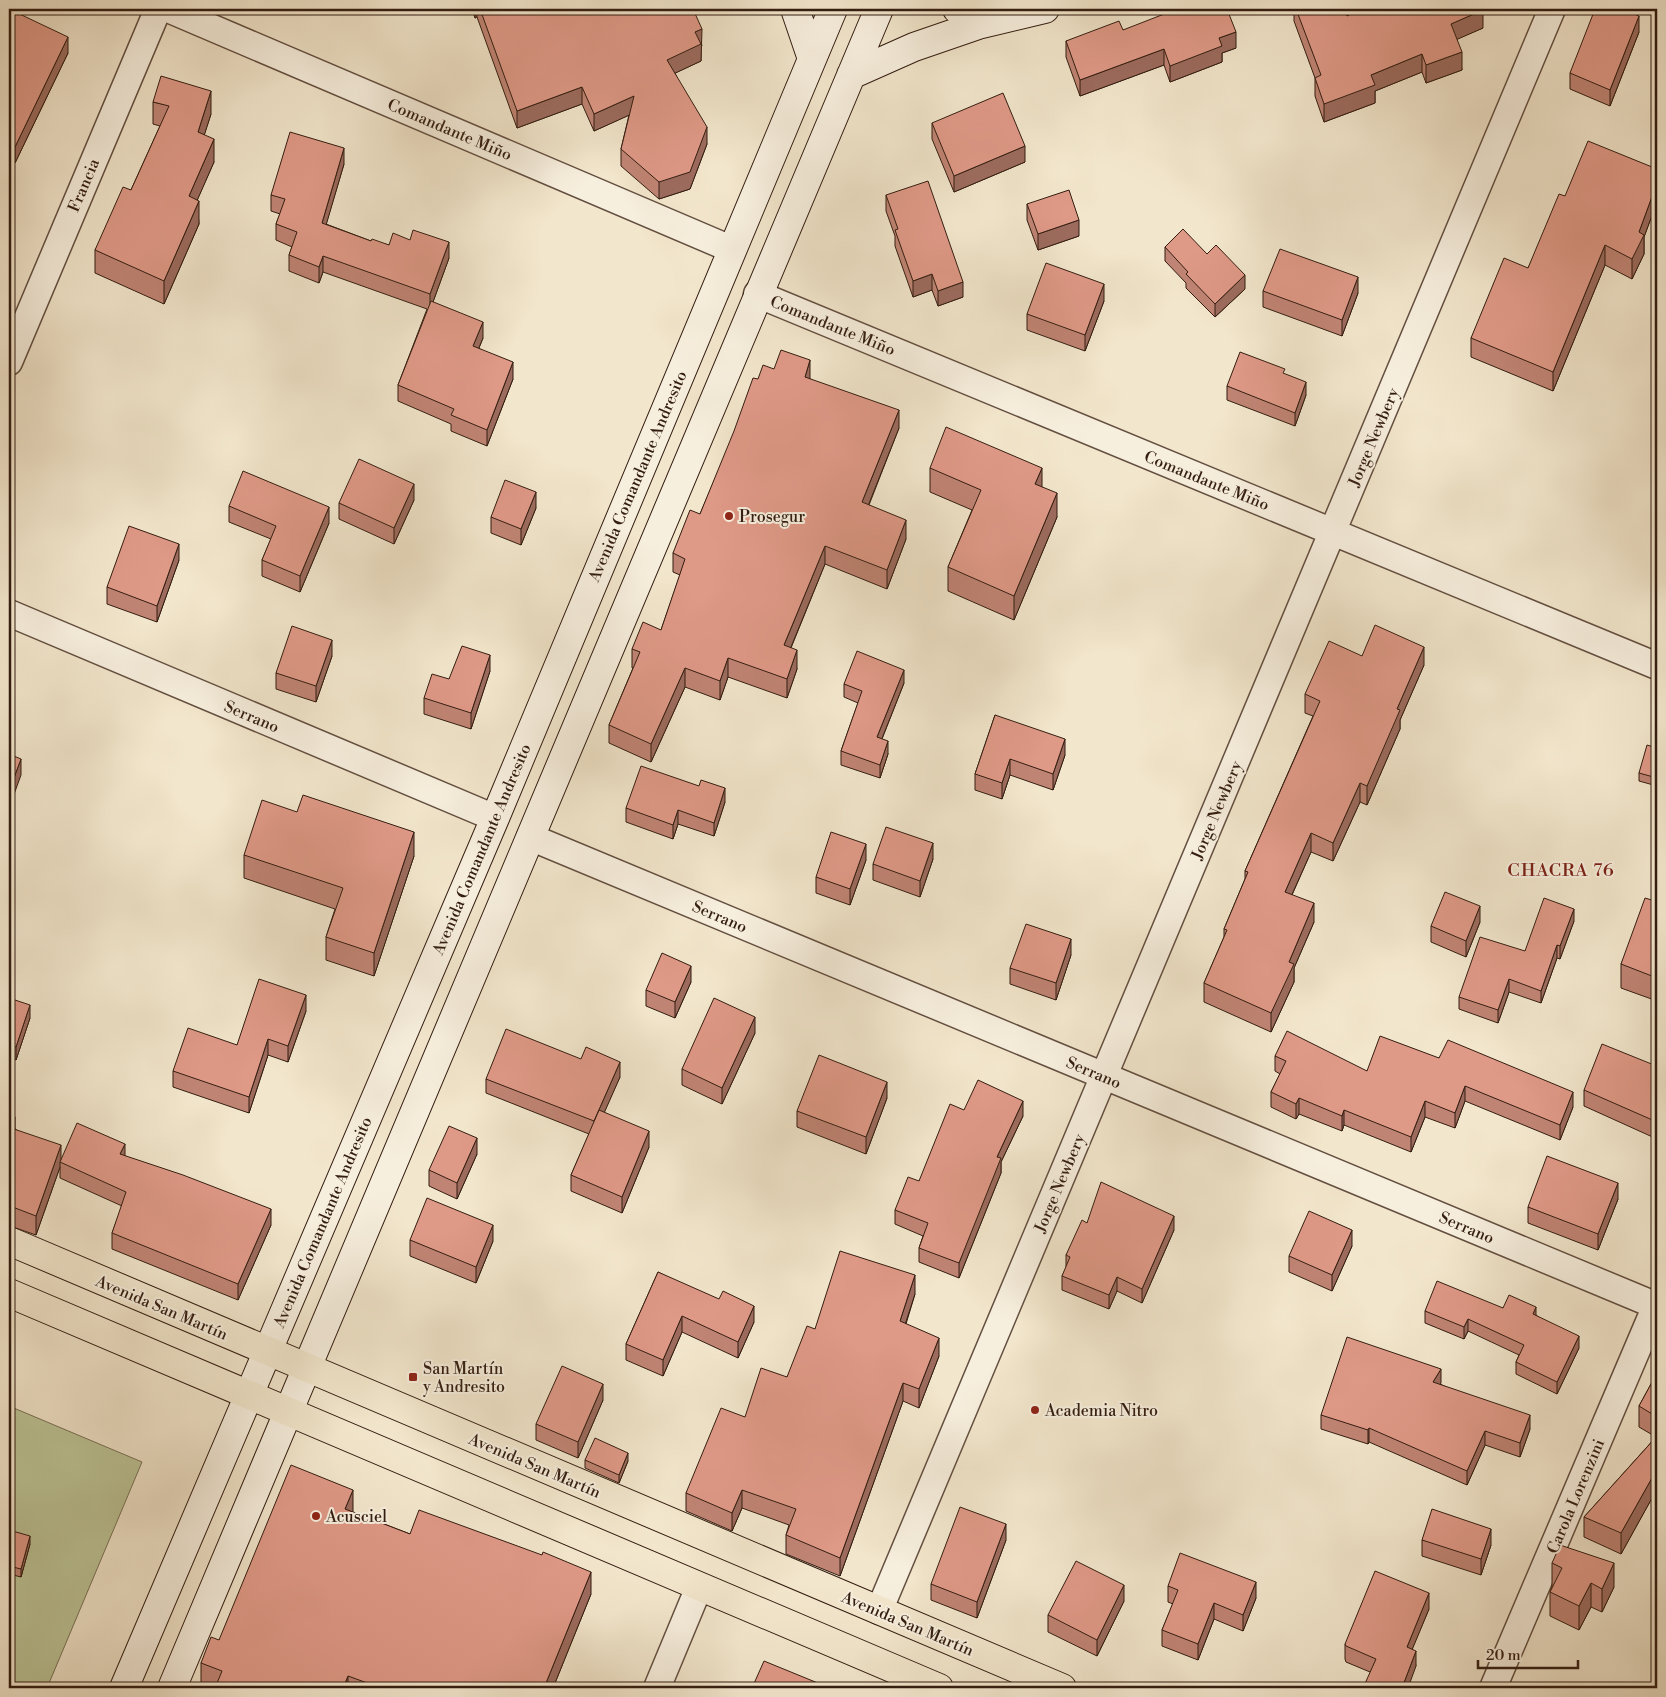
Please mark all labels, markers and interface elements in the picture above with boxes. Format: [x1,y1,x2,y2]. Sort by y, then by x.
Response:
street label: Comandante Miño [384,95,515,165]
street label: Francia [64,155,104,215]
street label: Comandante Miño [767,292,898,360]
street label: Avenida Comandante Andresito [584,368,692,586]
street label: Jorge Newbery [1344,385,1404,491]
street label: Comandante Miño [1141,447,1272,515]
place label: Prosegur [739,507,805,527]
marker: Prosegur [723,510,735,522]
street label: Serrano [221,696,282,737]
street label: Avenida Comandante Andresito [428,741,536,959]
street label: Jorge Newbery [1187,758,1247,864]
district label: CHACRA 76 [1507,859,1615,882]
street label: Serrano [689,896,750,937]
street label: Serrano [1063,1052,1124,1093]
street label: Avenida Comandante Andresito [269,1114,377,1332]
street label: Jorge Newbery [1030,1131,1090,1237]
street label: Serrano [1436,1207,1497,1248]
street label: Avenida San Martín [92,1271,231,1345]
place label: San Martín y Andresito [422,1359,505,1397]
marker: San Martín y Andresito [407,1371,419,1383]
place label: Academia Nitro [1044,1401,1158,1421]
marker: Academia Nitro [1029,1404,1041,1416]
street label: Avenida San Martín [465,1429,604,1503]
street label: Carola Lorenzini [1543,1436,1609,1557]
place label: Acusciel [325,1507,387,1527]
marker: Acusciel [310,1510,322,1522]
street label: Avenida San Martín [838,1587,977,1661]
scale bar [1478,1637,1578,1669]
text: 20 m [1486,1646,1521,1665]

